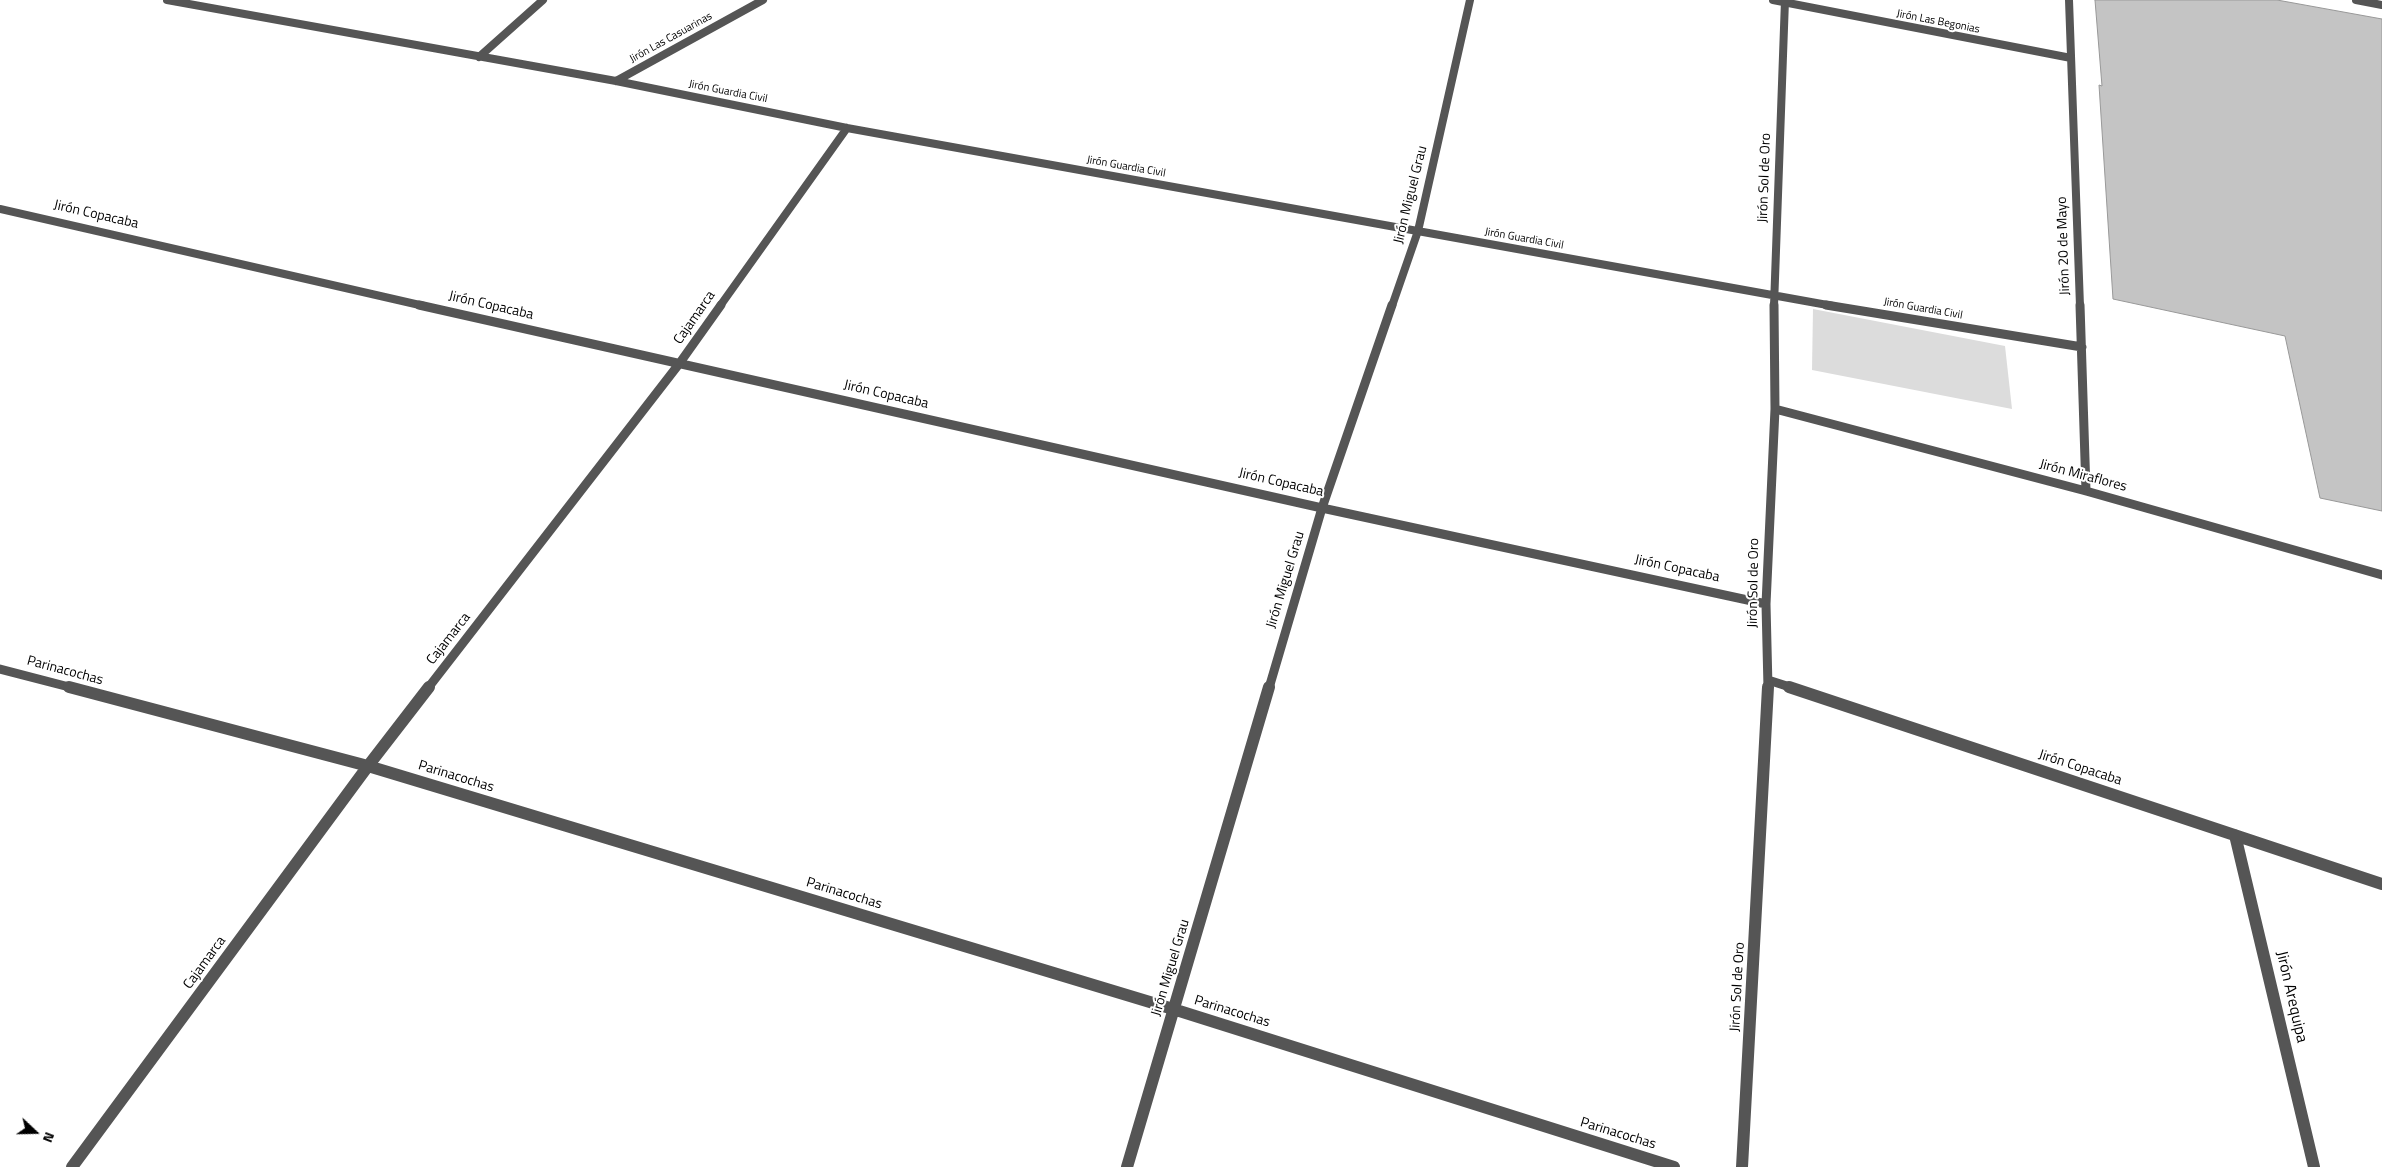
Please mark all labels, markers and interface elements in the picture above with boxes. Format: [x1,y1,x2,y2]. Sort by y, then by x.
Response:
street label: Jirón Las Begonias [1895,7,1981,37]
street label: Jirón Las Casuarinas [627,10,715,66]
street label: Jirón Guardia Civil [687,78,769,106]
street label: Jirón Sol de Oro [1755,133,1775,223]
street label: Jirón Miguel Grau [1391,144,1431,246]
street label: Jirón Guardia Civil [1085,154,1167,180]
street label: Jirón 20 de Mayo [2054,196,2074,296]
street label: Jirón Copacaba [52,197,140,233]
street label: Jirón Guardia Civil [1483,226,1565,252]
street label: Jirón Copacaba [447,288,535,324]
street label: Cajamarca [671,288,719,348]
street label: Jirón Guardia Civil [1882,296,1964,322]
street label: Jirón Copacaba [842,377,930,413]
street label: Jirón Miraflores [2037,456,2129,496]
street label: Jirón Copacaba [1237,465,1325,501]
street label: Jirón Miguel Grau [1263,529,1309,631]
street label: Jirón Sol de Oro [1745,538,1763,628]
street label: Jirón Copacaba [1633,552,1721,586]
street label: Cajamarca [424,610,474,668]
street label: Parinacochas [25,653,105,689]
street label: Jirón Copacaba [2036,747,2124,789]
street label: Parinacochas [416,758,496,796]
street label: Parinacochas [804,875,884,913]
street label: Jirón Miguel Grau [1148,917,1194,1019]
street label: Cajamarca [180,933,230,993]
street label: Jirón Sol de Oro [1727,942,1749,1032]
street label: Jirón Arequipa [2271,949,2311,1045]
street label: Parinacochas [1192,993,1272,1031]
north arrow [10,1107,60,1157]
street label: Parinacochas [1578,1115,1658,1153]
text: N [38,1129,61,1146]

